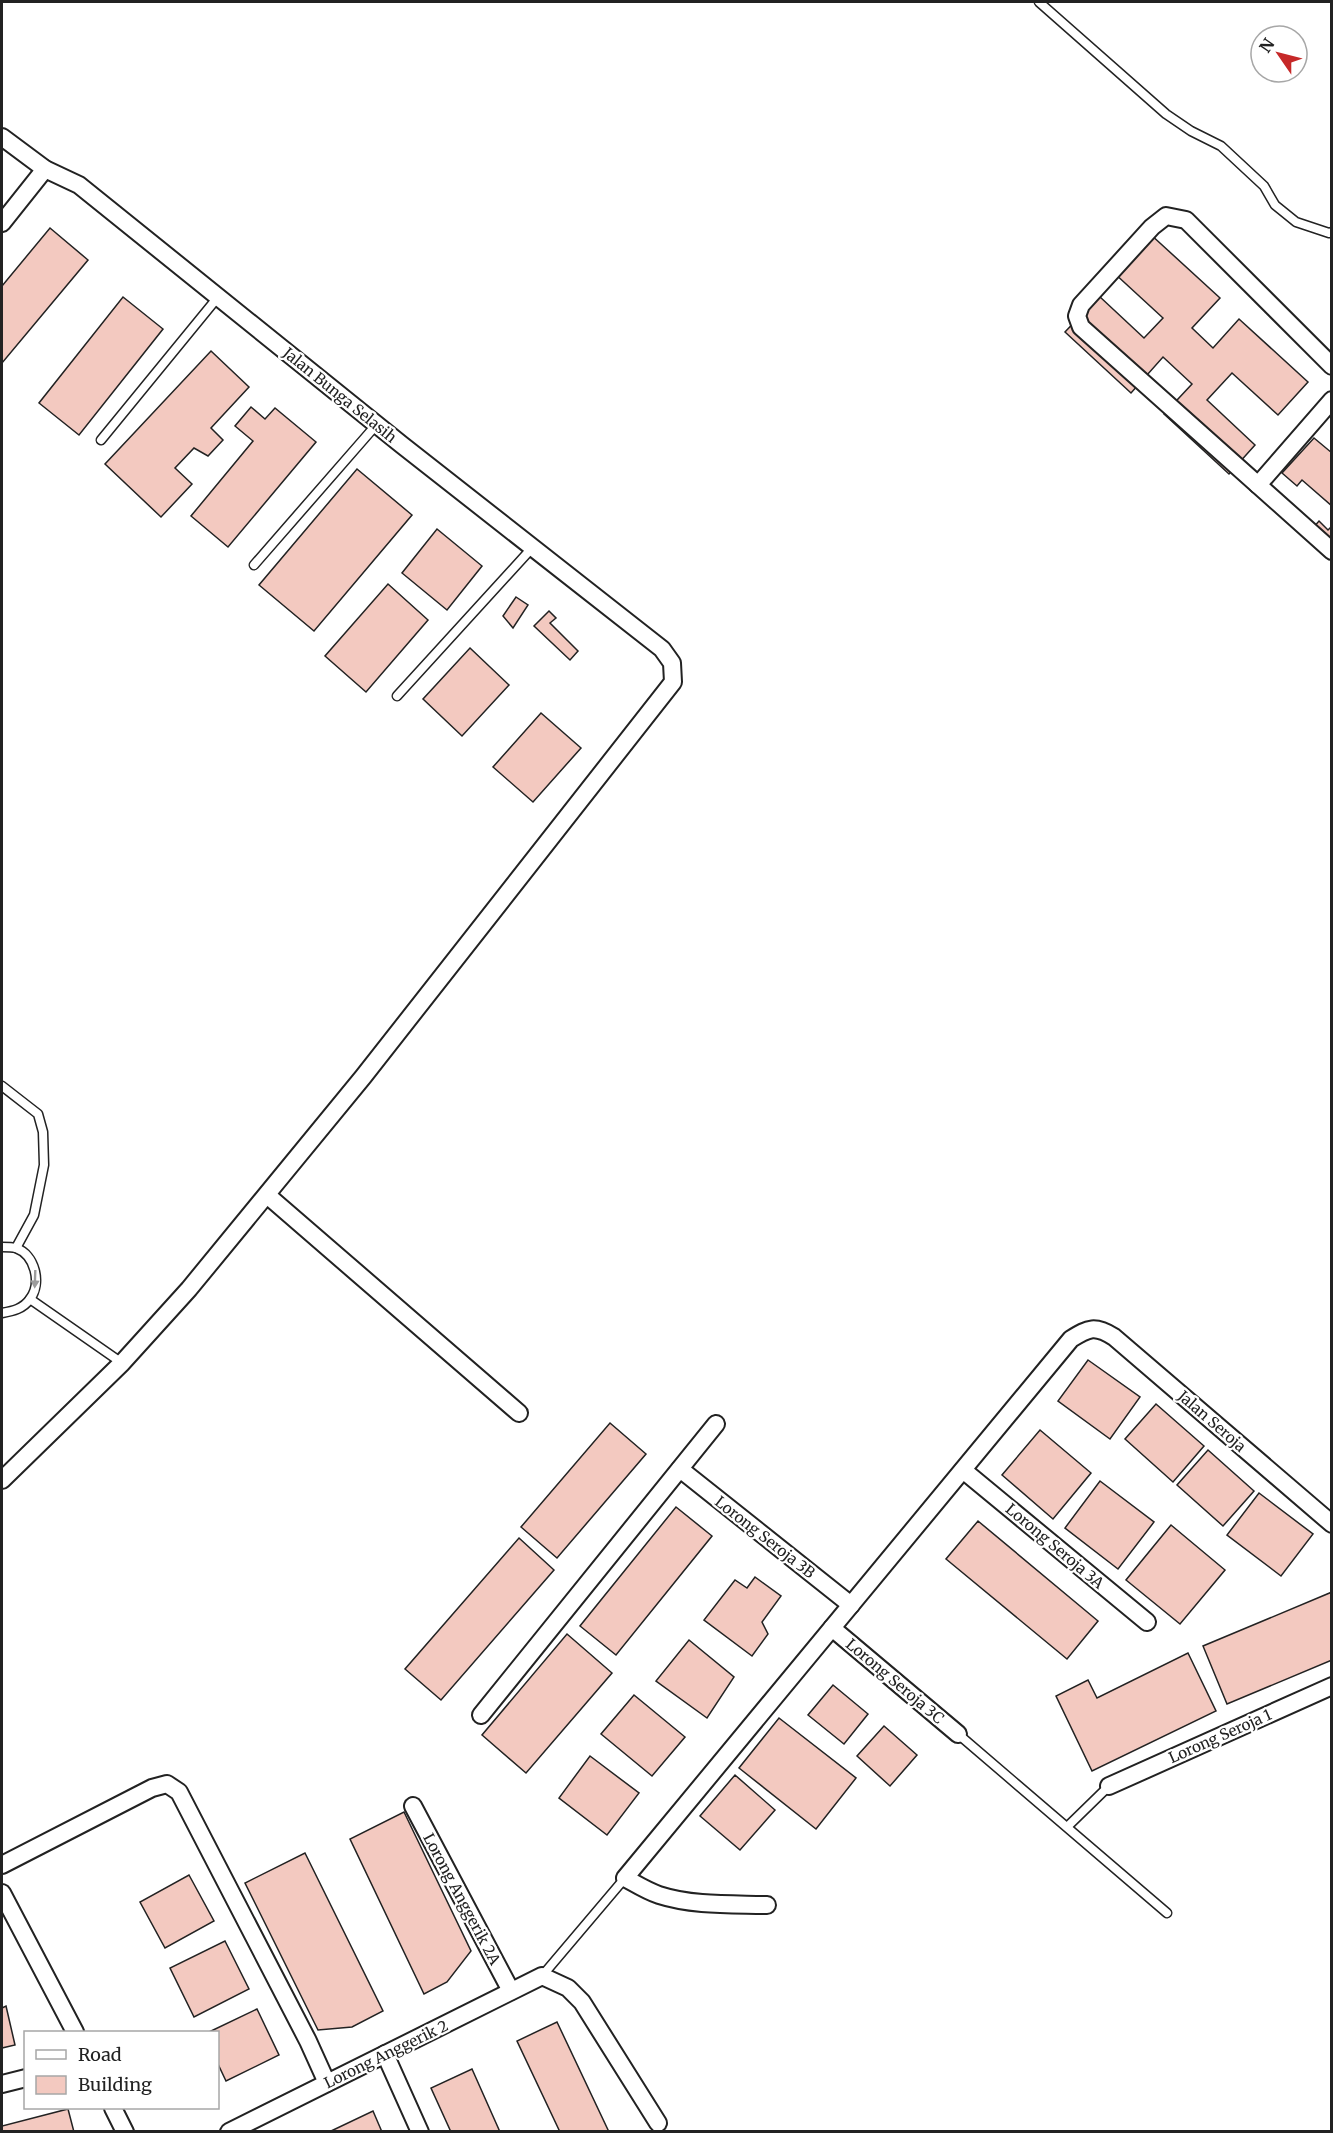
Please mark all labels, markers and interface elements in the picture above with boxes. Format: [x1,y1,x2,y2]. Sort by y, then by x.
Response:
north arrow [1249,24,1309,84]
text: N [1255,34,1279,56]
street label: Jalan Bunga Selasih [279,343,401,447]
one-way arrow [30,1270,40,1289]
street label: Jalan Seroja [1173,1386,1250,1456]
street label: Lorong Seroja 3B [711,1492,819,1582]
street label: Lorong Seroja 3A [1002,1499,1108,1593]
street label: Lorong Seroja 3C [842,1634,948,1728]
street label: Lorong Seroja 1 [1166,1705,1274,1767]
street label: Lorong Anggerik 2A [419,1830,505,1968]
street label: Lorong Anggerik 2 [321,2016,451,2092]
legend [24,2031,219,2109]
text: Road [78,2043,122,2066]
text: Building [78,2073,152,2096]

